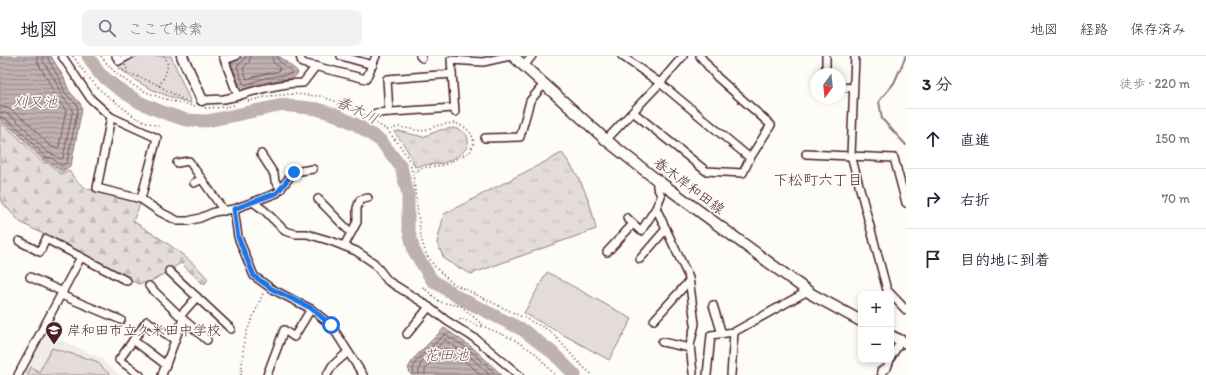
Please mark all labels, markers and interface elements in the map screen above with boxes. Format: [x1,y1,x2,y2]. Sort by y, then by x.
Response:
search box [82,10,362,46]
icon: search [96,17,118,39]
text: 地図 [20,18,58,41]
text: ここで検索 [128,20,203,38]
text: 地図 [1030,21,1058,38]
text: 経路 [1080,21,1108,38]
text: 保存済み [1130,21,1186,38]
north arrow [810,68,846,104]
text: 3 分 [922,74,952,94]
text: 徒歩 · 220 m [1119,76,1190,91]
water label: 春木川 [333,92,381,128]
water label: 刈又池 [12,93,58,111]
icon: ahead [922,128,944,150]
text: 直進 [960,131,990,149]
text: 150 m [1155,131,1190,146]
street label: 春木岸和田線 [650,154,728,218]
route end [285,163,303,181]
district label: 下松町六丁目 [773,171,863,189]
icon: right [922,188,944,210]
text: 右折 [960,191,990,209]
text: 70 m [1162,191,1190,206]
icon: arrive [922,248,944,270]
text: 目的地に到着 [960,251,1050,269]
map controls [858,291,894,363]
button: + [858,291,894,327]
route start [322,316,340,334]
school or university icon: 岸和田市立久米田中学校 [44,320,64,345]
place label: 岸和田市立久米田中学校 [67,322,221,339]
button: − [858,327,894,363]
water label: 花田池 [423,346,469,364]

